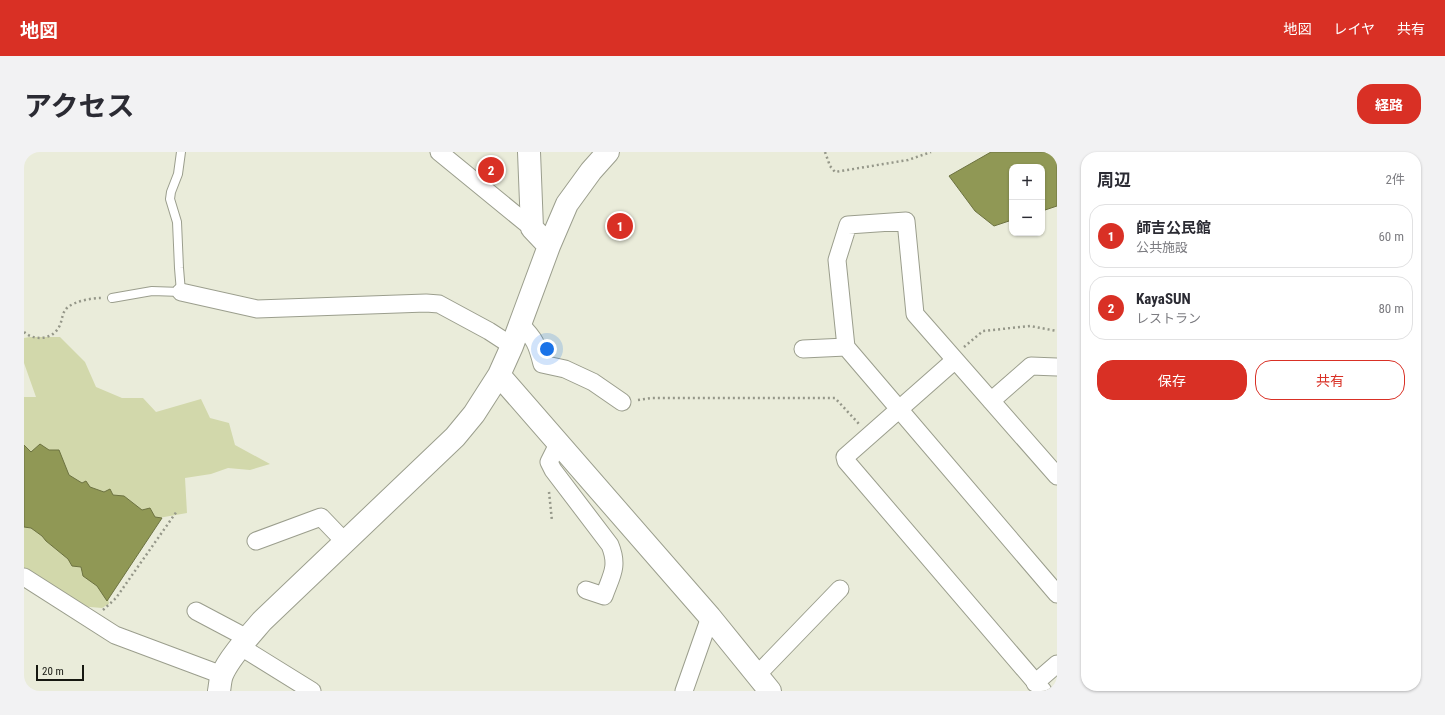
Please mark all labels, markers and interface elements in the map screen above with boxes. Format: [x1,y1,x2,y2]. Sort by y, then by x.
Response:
text: 地図 [20,19,58,42]
text: 地図 [1283,21,1311,37]
text: レイヤ [1333,21,1375,37]
text: 共有 [1397,21,1425,37]
button: 経路 [1357,84,1421,124]
text: アクセス [24,90,135,123]
pin: 2 [478,155,504,185]
map controls [1009,164,1045,236]
button: + [1009,164,1045,200]
text: 周辺 [1097,170,1131,190]
text: 2件 [1386,172,1405,187]
button: − [1009,200,1045,236]
pin: 1 [607,211,633,241]
text: 師吉公民館 [1136,219,1211,237]
text: 1 [1108,229,1114,244]
text: 60 m [1378,229,1404,244]
text: 公共施設 [1136,240,1188,255]
text: KayaSUN [1136,290,1191,308]
text: 2 [1108,301,1114,316]
text: 80 m [1378,301,1404,316]
text: レストラン [1136,311,1201,326]
your location [537,339,557,359]
button: 保存 [1097,360,1247,400]
button: 共有 [1255,360,1405,400]
scale bar [36,663,84,682]
text: 20 m [42,665,64,678]

